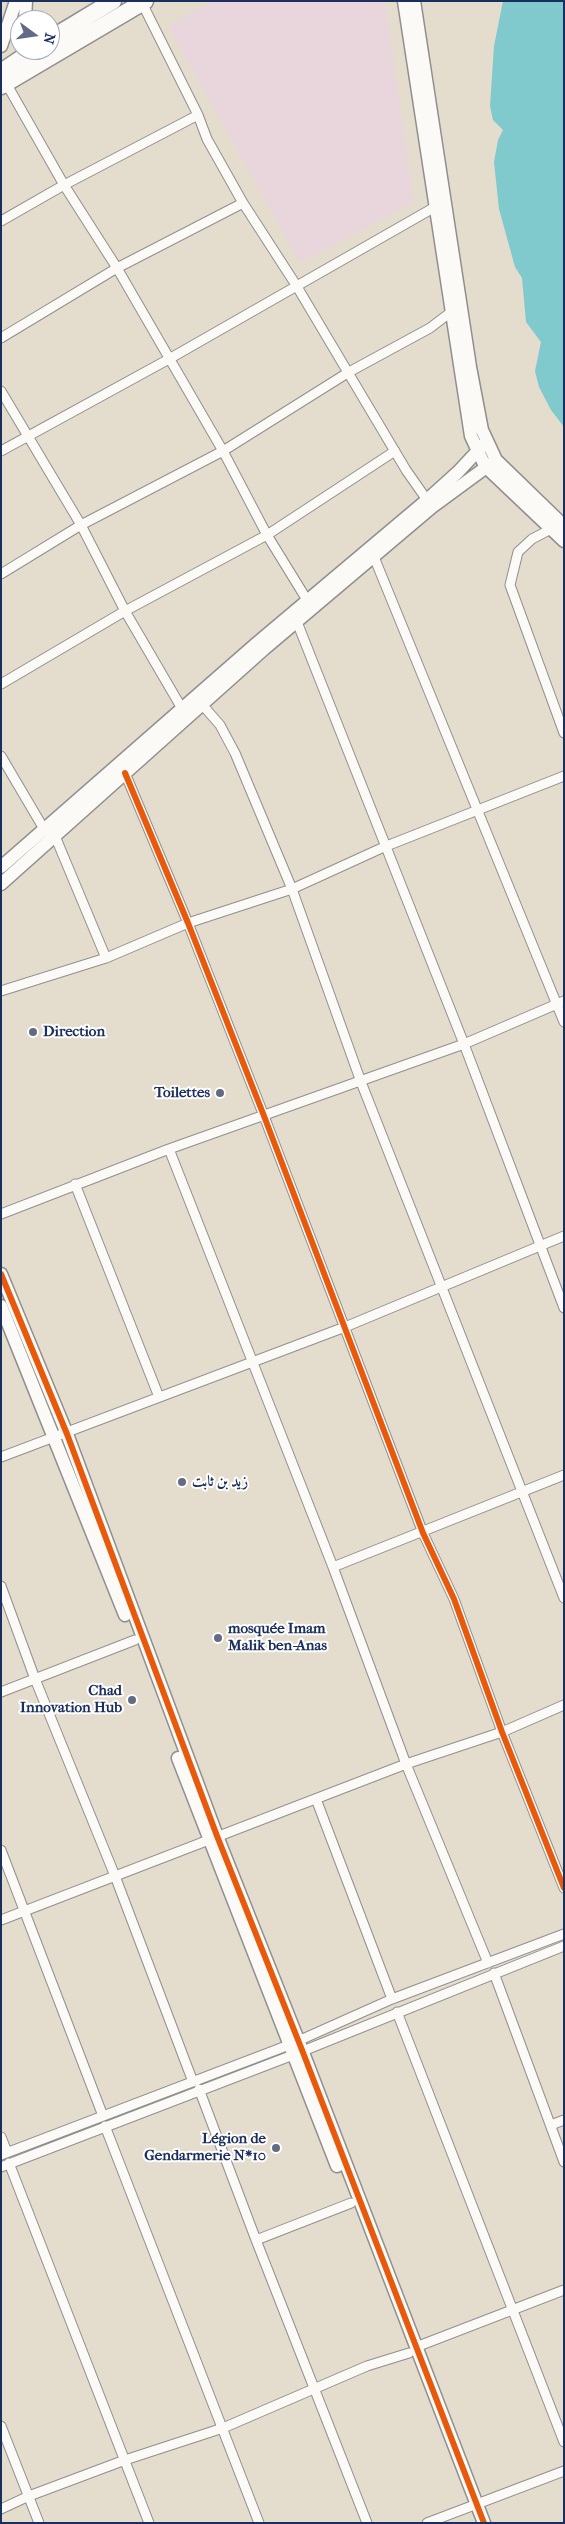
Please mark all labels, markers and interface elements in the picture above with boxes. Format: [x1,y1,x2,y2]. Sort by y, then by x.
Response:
north arrow [10,10,60,60]
text: N [40,31,59,46]
place label: Direction [43,1023,105,1041]
marker: Direction [27,1026,39,1038]
place label: Toilettes [154,1084,210,1102]
marker: Toilettes [214,1087,226,1099]
place label: زيد بن ثابت [192,1473,248,1491]
marker: زيد بن ثابت [176,1476,188,1488]
place label: mosquée Imam Malik ben-Anas [228,1620,327,1655]
marker: mosquée Imam Malik ben-Anas [212,1632,224,1644]
place label: Chad Innovation Hub [20,1682,122,1717]
marker: Chad Innovation Hub [126,1694,138,1706]
place label: Légion de Gendarmerie N*10 [144,2130,266,2165]
marker: Légion de Gendarmerie N*10 [270,2142,282,2154]

